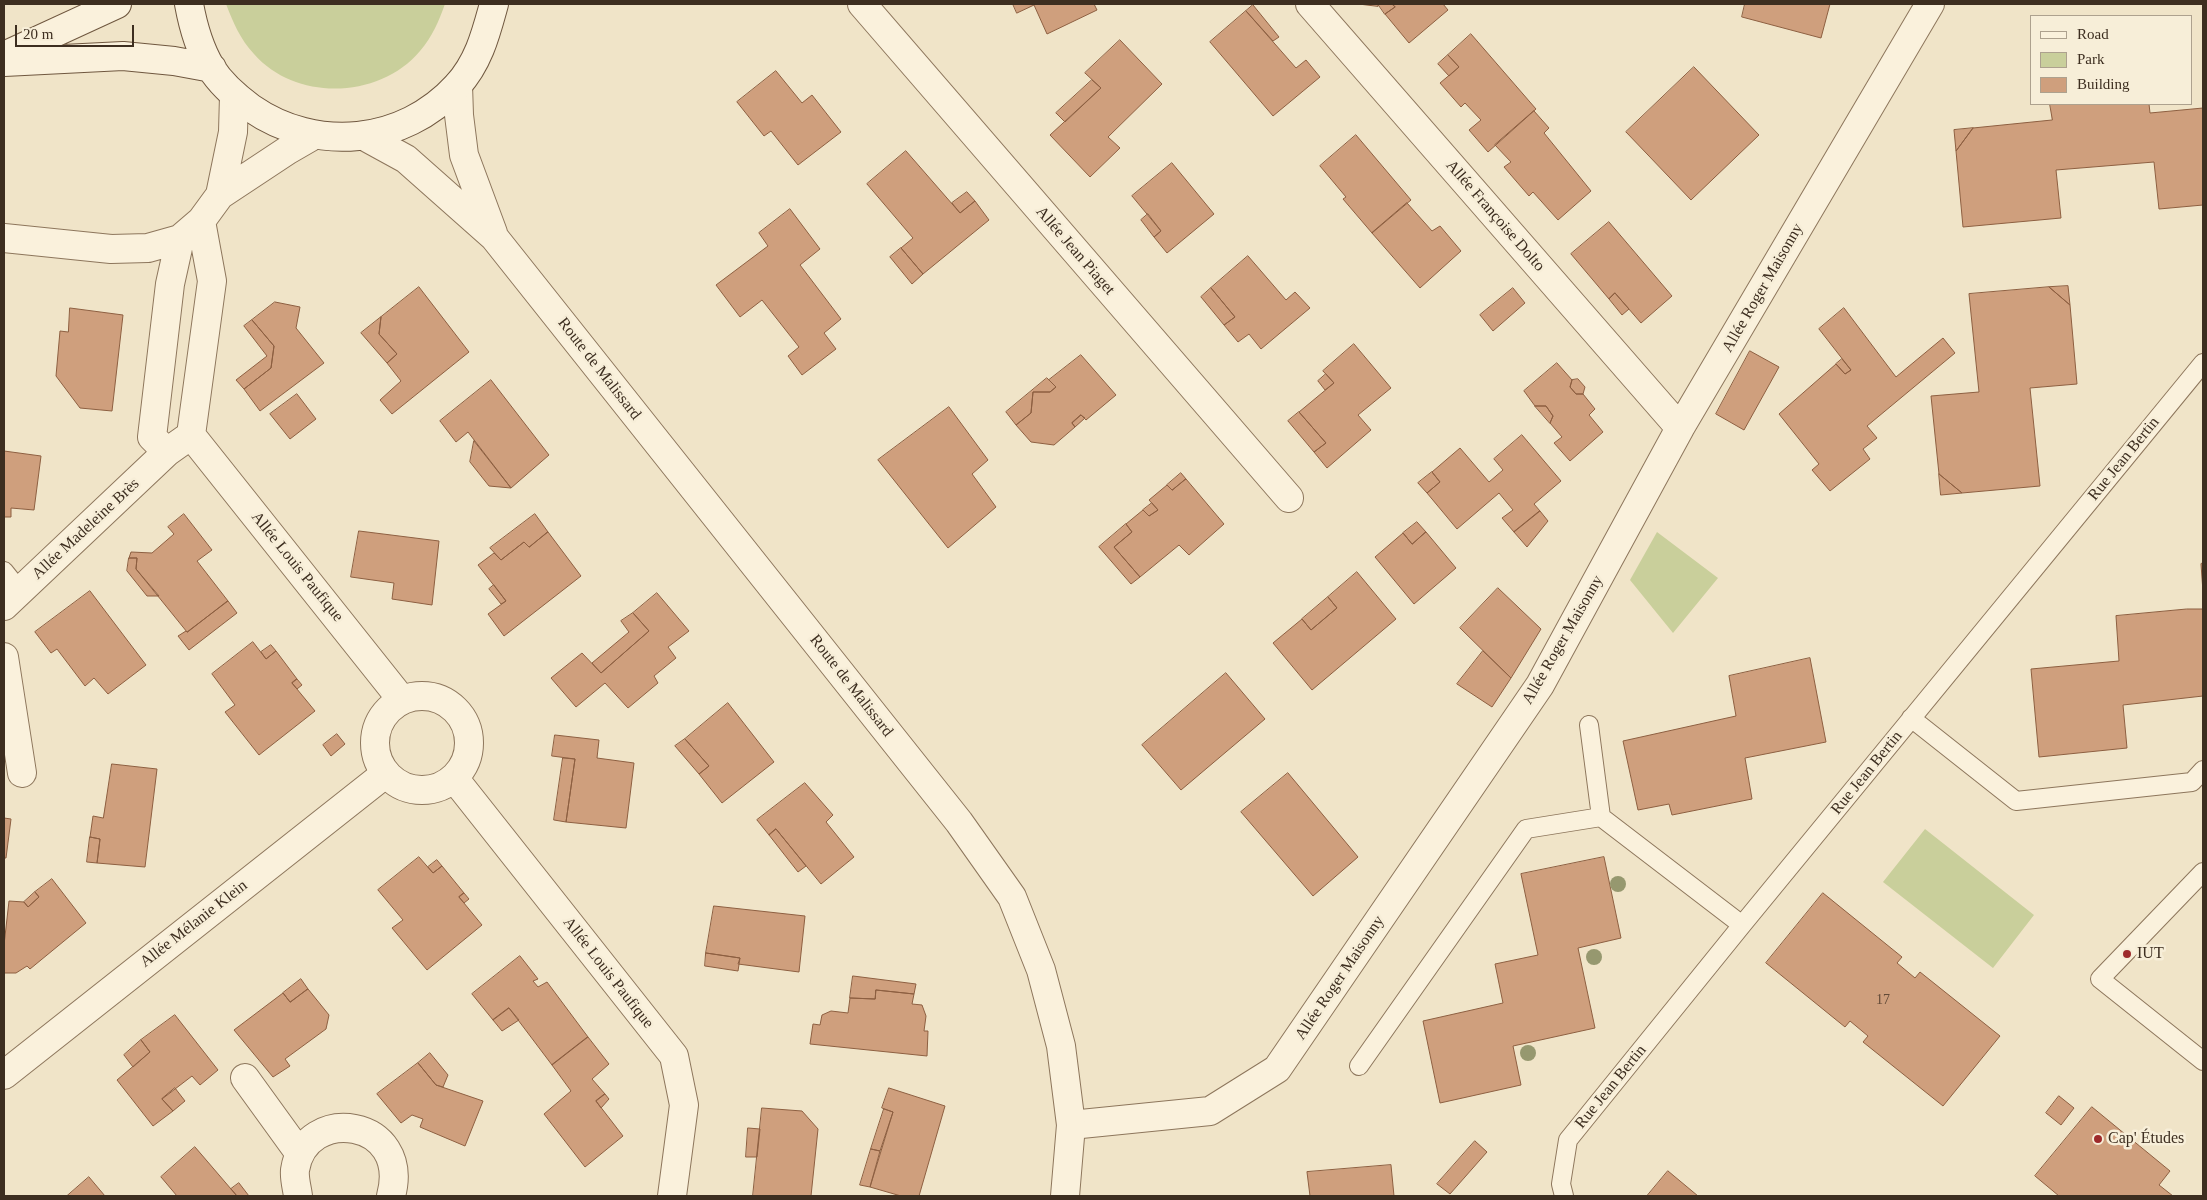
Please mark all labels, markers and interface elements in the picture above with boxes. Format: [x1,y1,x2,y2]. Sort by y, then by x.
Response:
scale bar [18,15,136,47]
legend [2030,15,2192,105]
text: 20 m [23,26,53,42]
text: Road [2077,26,2109,42]
text: Park [2077,51,2105,67]
text: Building [2077,76,2130,92]
street label: Allée Françoise Dolto [1441,156,1549,276]
street label: Allée Jean Piaget [1031,203,1119,299]
street label: Allée Roger Maisonny [1718,220,1808,356]
street label: Route de Malissard [553,314,645,424]
street label: Rue Jean Bertin [2084,413,2164,505]
street label: Allée Madeleine Brès [28,474,144,584]
street label: Allée Louis Paufique [247,508,347,626]
street label: Allée Roger Maisonny [1518,572,1608,708]
street label: Route de Malissard [805,631,897,741]
street label: Rue Jean Bertin [1827,727,1907,819]
street label: Allée Mélanie Klein [137,876,251,972]
street label: Allée Roger Maisonny [1291,912,1389,1044]
street label: Allée Louis Paufique [559,914,657,1032]
place label: IUT [2137,944,2164,964]
marker: IUT [2121,948,2133,960]
house number: 17 [1876,992,1890,1008]
street label: Rue Jean Bertin [1571,1041,1651,1133]
place label: Cap' Études [2108,1129,2184,1149]
marker: Cap' Études [2092,1133,2104,1145]

